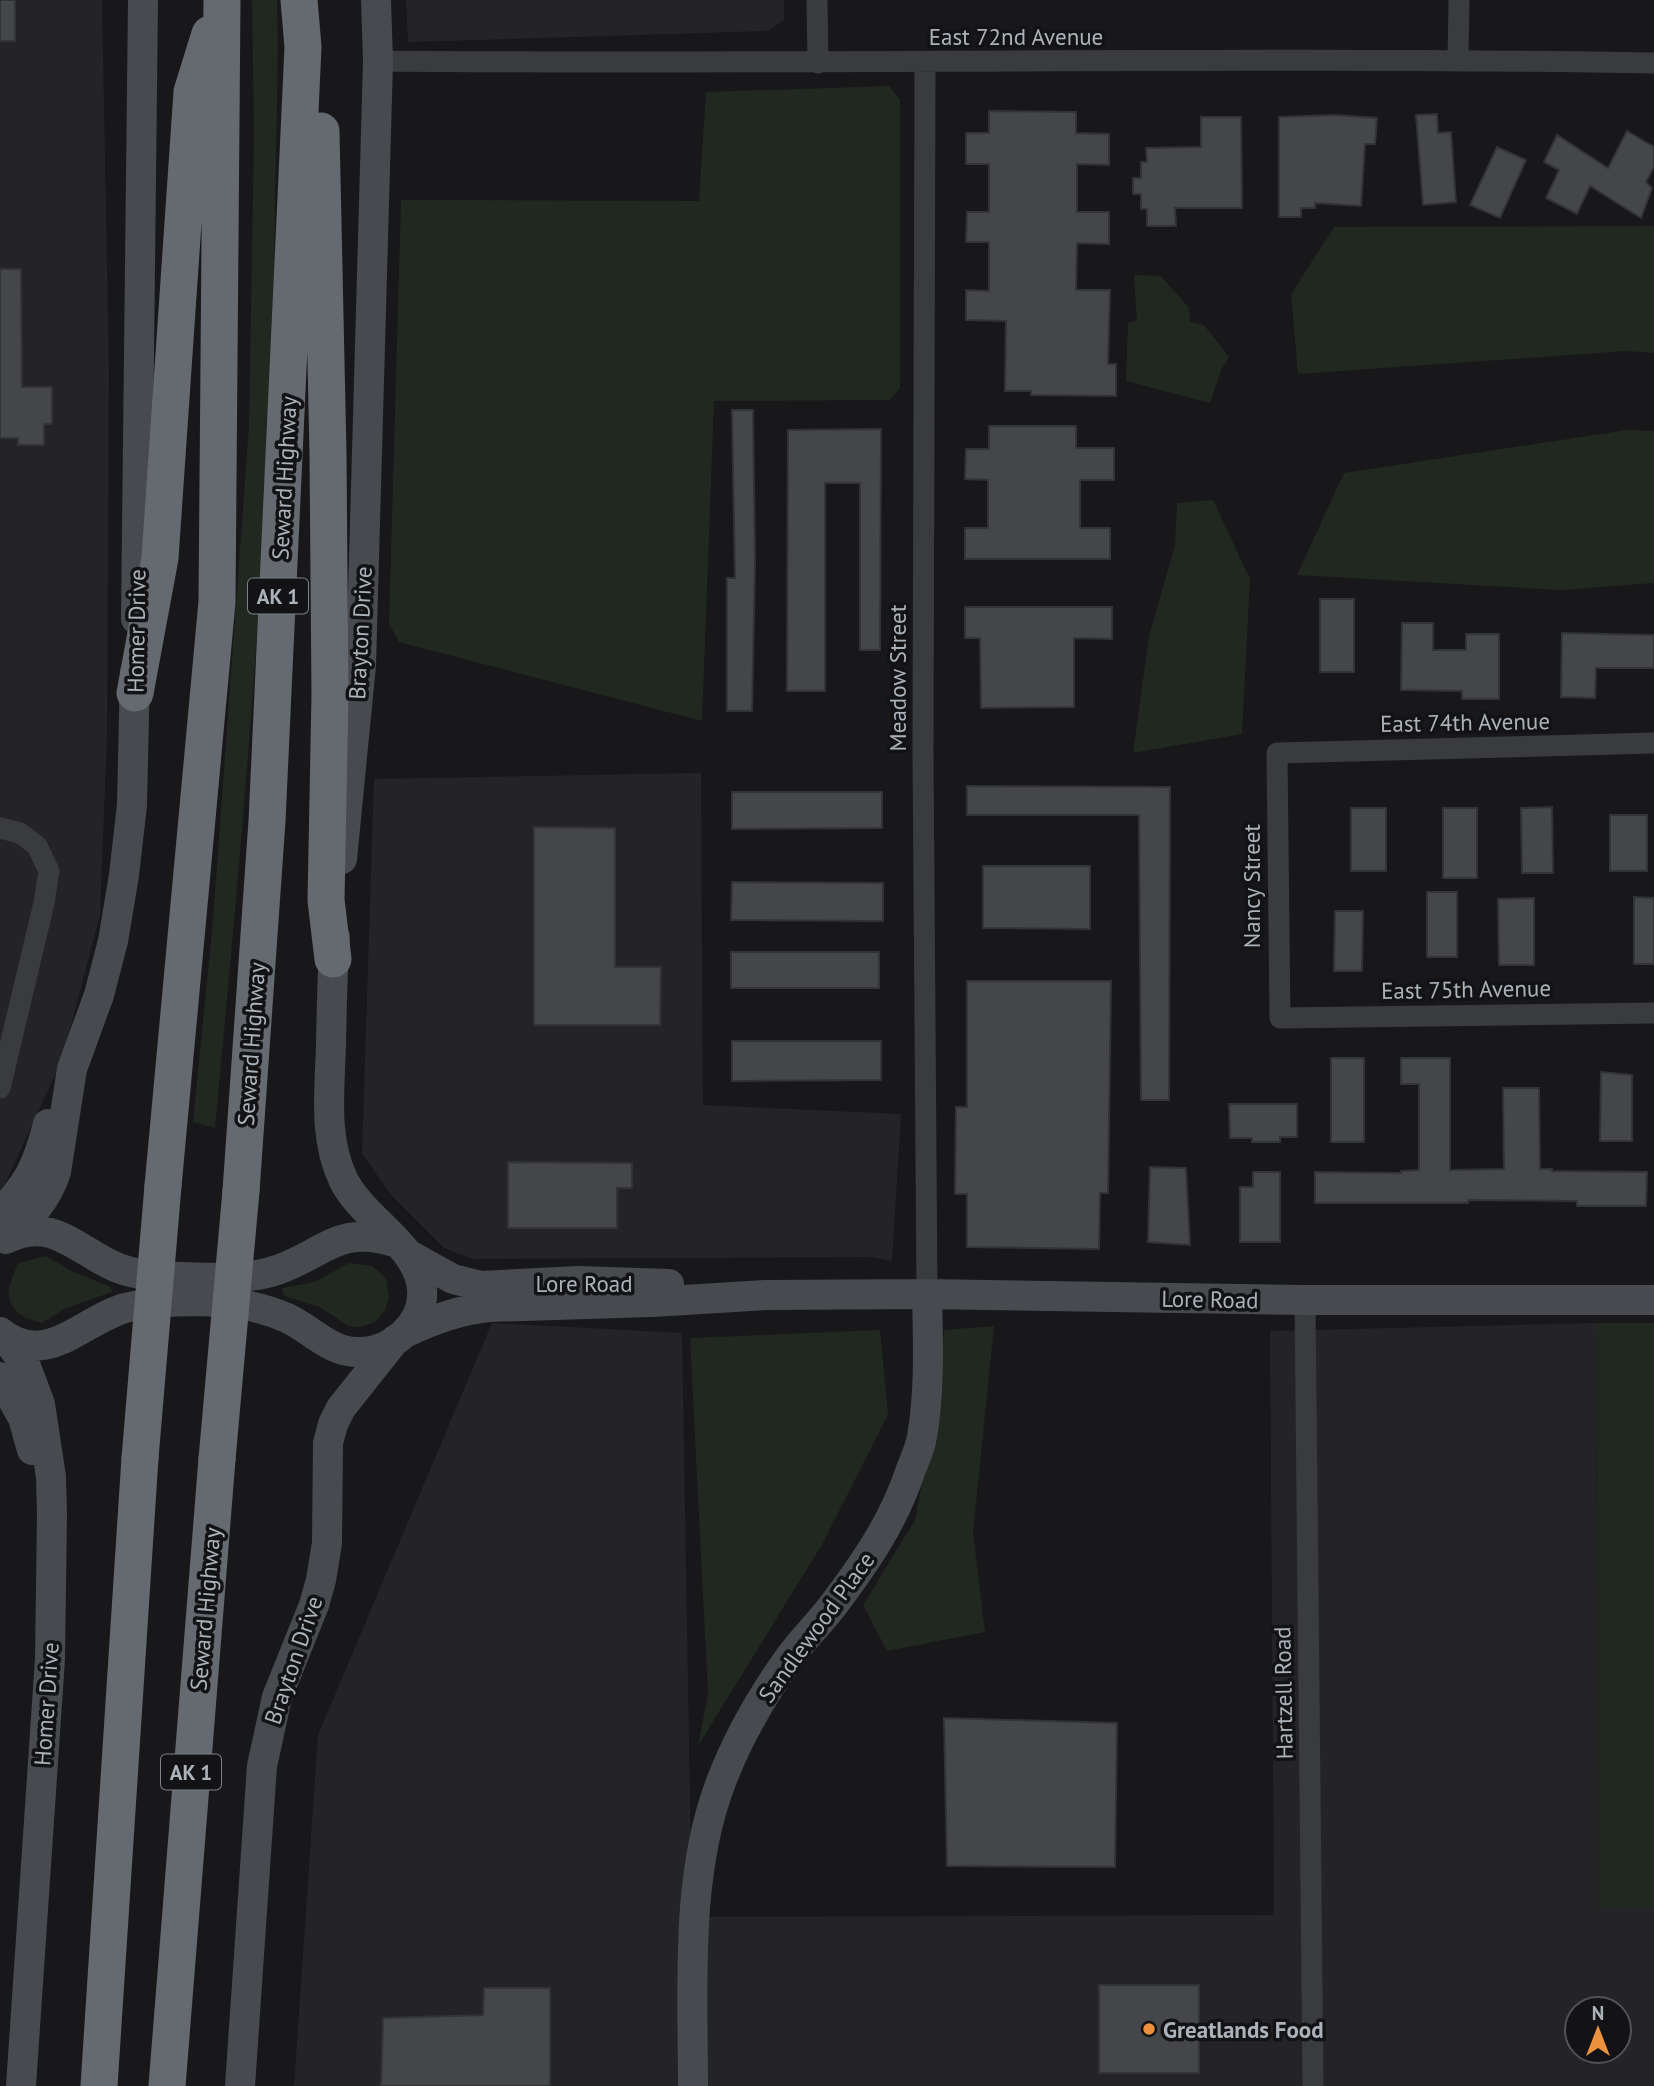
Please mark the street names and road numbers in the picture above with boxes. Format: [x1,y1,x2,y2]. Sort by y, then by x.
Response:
street label: East 72nd Avenue [929,22,1103,51]
street label: Seward Highway [265,395,303,561]
street label: Brayton Drive [342,566,378,700]
street label: Homer Drive [120,569,152,693]
road number: AK 1 [248,578,308,614]
street label: Meadow Street [883,604,912,751]
street label: East 74th Avenue [1380,706,1550,738]
street label: Nancy Street [1237,824,1266,948]
street label: Seward Highway [231,961,271,1127]
street label: East 75th Avenue [1381,973,1551,1005]
street label: Lore Road [535,1269,633,1298]
street label: Lore Road [1161,1284,1259,1314]
street label: Seward Highway [183,1526,227,1692]
street label: Sandlewood Place [752,1546,880,1708]
street label: Brayton Drive [258,1592,328,1728]
street label: Hartzell Road [1267,1626,1299,1760]
street label: Homer Drive [27,1641,65,1767]
road number: AK 1 [161,1754,221,1790]

